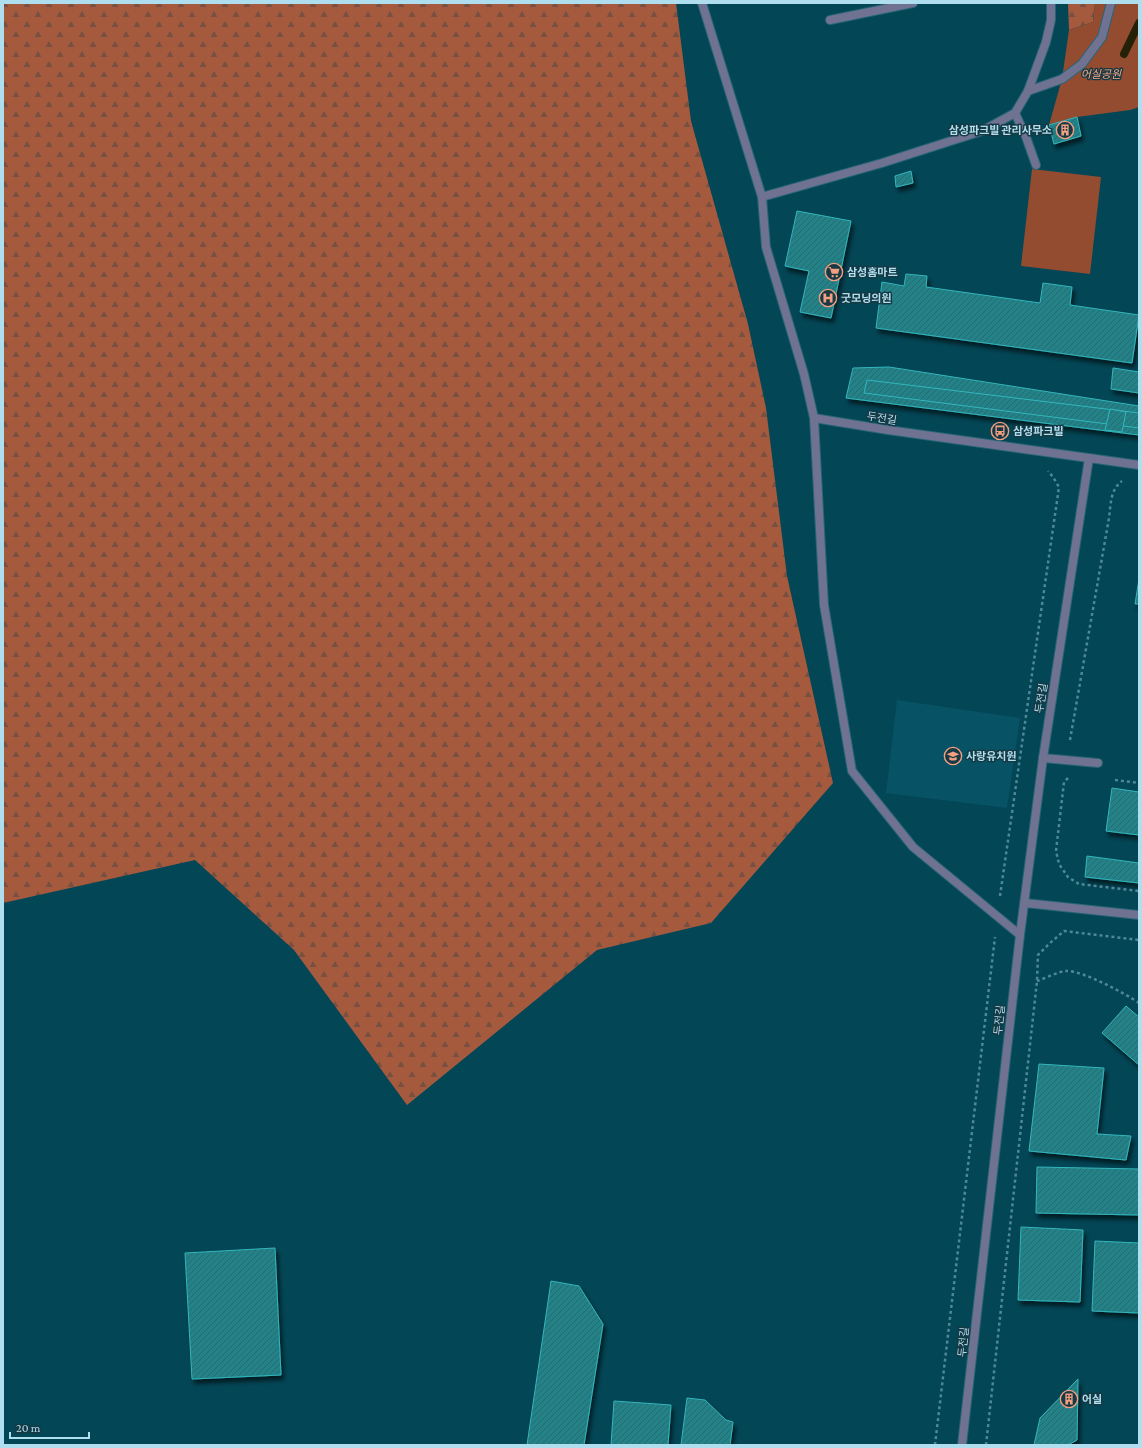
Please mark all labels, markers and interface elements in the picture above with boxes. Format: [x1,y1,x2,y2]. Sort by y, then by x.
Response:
park label: 어실공원 [1081,68,1122,80]
building icon: 삼성파크빌 관리사무소 [1055,120,1075,140]
place label: 삼성파크빌 관리사무소 [949,124,1052,136]
supermarket icon: 삼성홈마트 [824,262,844,282]
place label: 삼성홈마트 [847,266,898,278]
hospital icon: 굿모닝의원 [818,288,838,308]
place label: 굿모닝의원 [841,292,892,304]
street label: 두전길 [866,410,898,426]
bus stop icon: 삼성파크빌 [990,421,1010,441]
place label: 삼성파크빌 [1013,425,1064,437]
street label: 두전길 [1033,682,1049,714]
school or university icon: 사랑유치원 [943,746,963,766]
place label: 사랑유치원 [966,750,1017,762]
street label: 두전길 [991,1004,1007,1036]
street label: 두전길 [955,1326,971,1358]
building icon: 어실 [1059,1389,1079,1409]
place label: 어실 [1082,1393,1102,1405]
scale bar [10,1414,89,1440]
text: 20 m [16,1421,41,1435]

